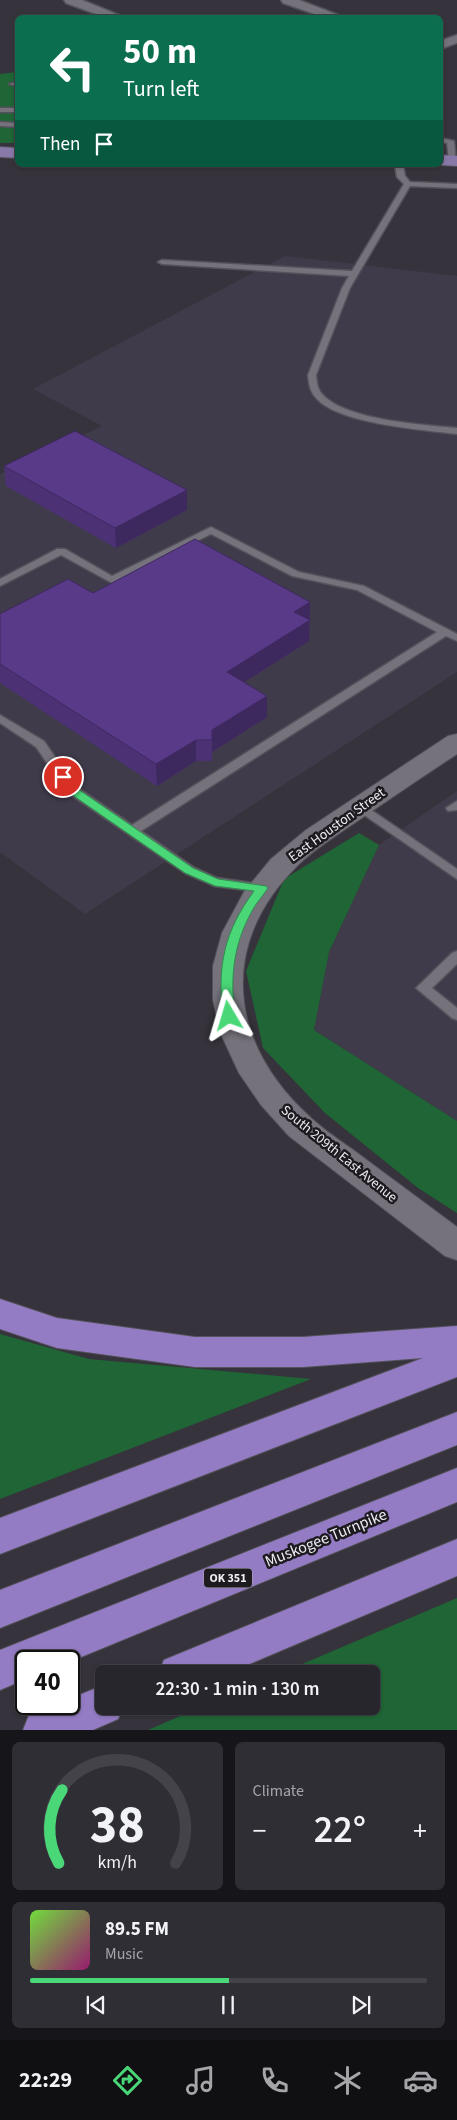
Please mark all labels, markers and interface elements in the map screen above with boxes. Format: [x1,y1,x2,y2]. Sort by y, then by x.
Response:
text: 50 m [123,27,197,77]
icon: left [40,35,105,100]
text: Turn left [123,73,199,105]
icon: arrive [90,130,118,158]
text: Then [40,131,80,158]
pin [42,756,84,798]
icon: arrive [49,763,77,791]
street label: East Houston Street [285,783,390,867]
position arrow [202,989,254,1041]
street label: South 209th East Avenue [277,1101,401,1207]
street label: Muskogee Turnpike [262,1504,390,1572]
road number: OK 351 [204,1569,252,1588]
speed limit sign: 40 [15,1650,80,1715]
text: 22:30 · 1 min · 130 m [155,1676,320,1703]
text: Climate [253,1780,304,1802]
text: 38 [90,1789,145,1863]
text: 22° [314,1803,366,1857]
text: − [253,1811,266,1851]
text: + [413,1811,427,1851]
text: km/h [97,1850,137,1875]
text: 89.5 FM [105,1916,169,1943]
text: Music [105,1943,143,1965]
icon: previous [82,1991,110,2019]
icon: pause [214,1991,242,2019]
icon: next [347,1991,375,2019]
icon: directions [110,2063,145,2098]
icon: music [183,2063,218,2098]
icon: phone [257,2063,292,2098]
icon: climate [330,2063,365,2098]
icon: car [403,2063,438,2098]
text: 22:29 [19,2064,72,2096]

